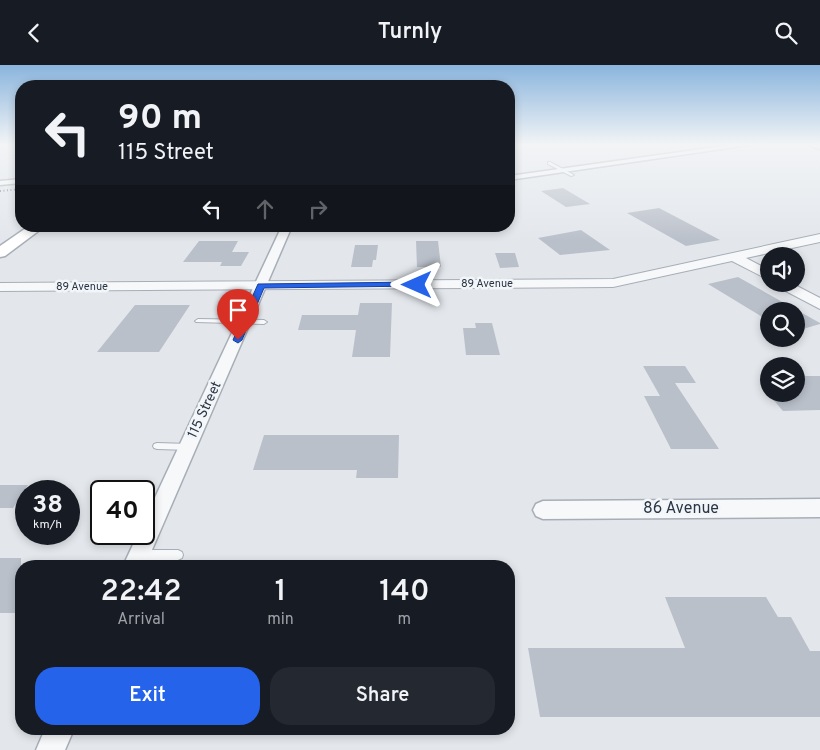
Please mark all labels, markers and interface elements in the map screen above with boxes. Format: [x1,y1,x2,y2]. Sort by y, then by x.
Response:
icon: back [20,19,48,47]
text: Turnly [378,19,442,46]
icon: search [772,19,800,47]
text: 90 m [118,97,202,141]
icon: left [35,100,100,165]
text: 115 Street [118,140,214,167]
icon: left [198,195,226,223]
icon: ahead [251,195,279,223]
icon: right [304,195,332,223]
map controls [760,247,805,402]
button: sound [760,247,805,292]
position arrow [390,258,442,310]
street label: 89 Avenue [461,277,513,291]
street label: 89 Avenue [56,280,108,294]
pin [217,289,259,340]
icon: arrive [224,296,252,324]
button: search [760,302,805,347]
button: layers [760,357,805,402]
street label: 115 Street [184,379,226,441]
speed limit sign: 40 [90,480,155,545]
text: 38 [32,490,63,522]
street label: 86 Avenue [643,499,719,519]
text: km/h [33,517,62,533]
text: 22:42 [100,574,182,611]
text: 1 [275,574,286,611]
text: 140 [379,574,430,611]
text: Arrival [117,610,165,630]
text: min [267,610,294,630]
text: m [398,610,411,630]
button: Exit [35,667,260,725]
button: Share [270,667,495,725]

